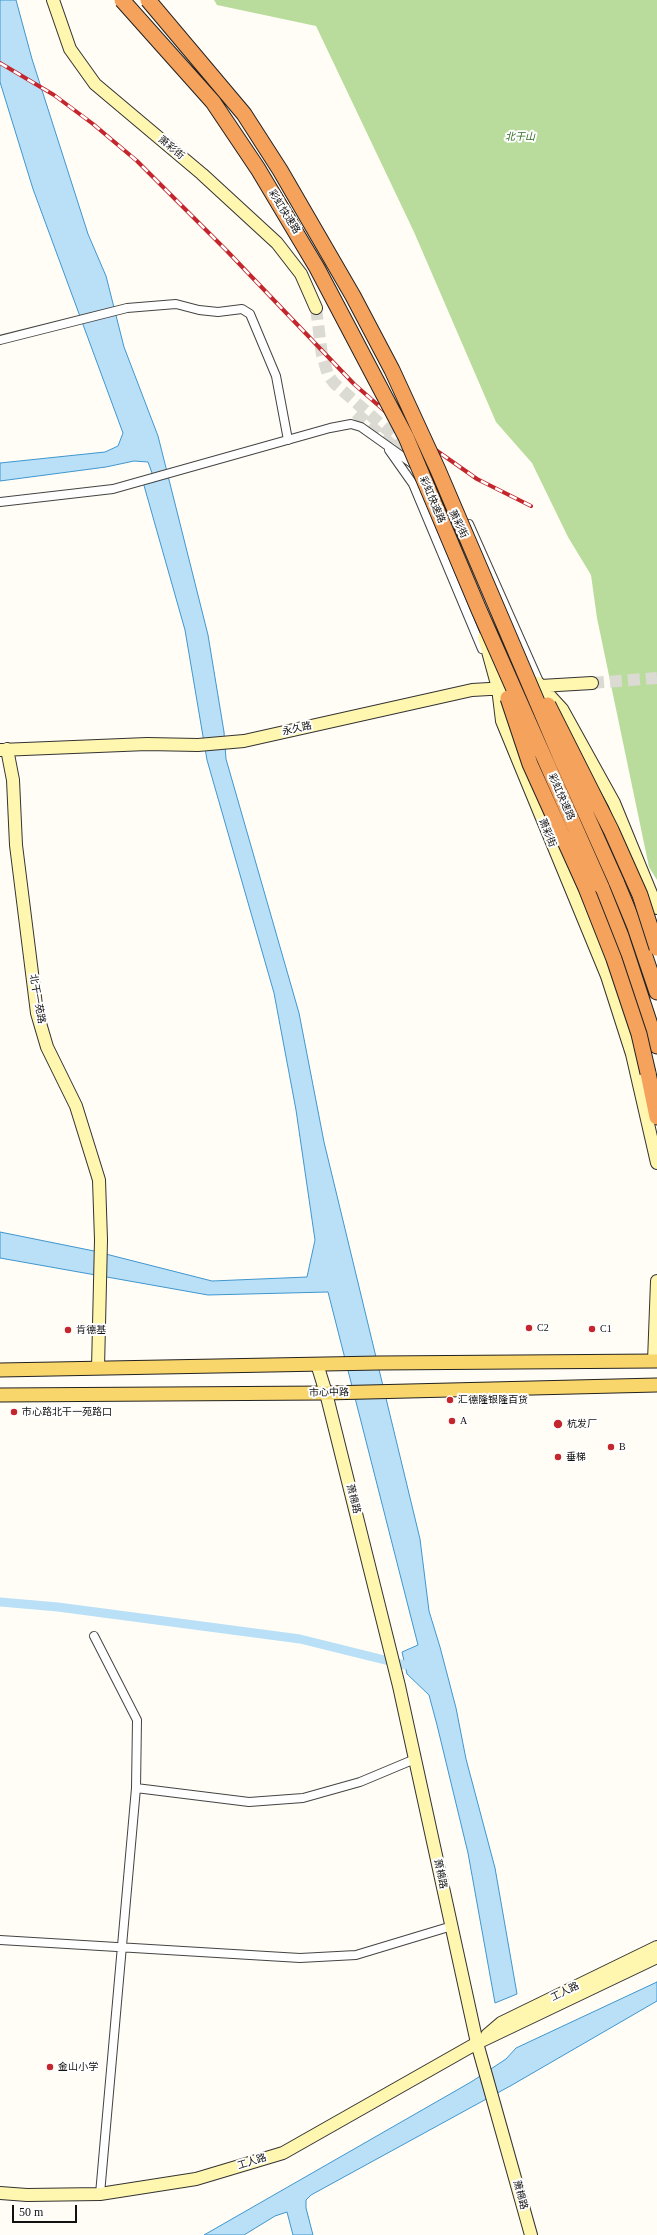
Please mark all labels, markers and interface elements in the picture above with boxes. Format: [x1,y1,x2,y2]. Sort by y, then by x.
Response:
park label: 北干山 [505,131,535,143]
street label: 萧彩街 [156,134,186,162]
street label: 彩虹快速路 [266,188,302,236]
street label: 彩虹快速路 [417,475,447,525]
street label: 萧彩街 [446,508,470,540]
street label: 永久路 [281,720,313,738]
street label: 彩虹快速路 [545,772,577,822]
street label: 萧彩街 [536,817,558,849]
street label: 北干一苑路 [27,973,47,1025]
place label: C2 [537,1322,549,1334]
marker: C2 [524,1323,534,1333]
place label: C1 [600,1323,612,1335]
place label: 肯德基 [76,1324,106,1336]
marker: C1 [587,1324,597,1334]
marker: 肯德基 [63,1325,73,1335]
street label: 市心中路 [309,1387,349,1399]
place label: 汇德隆银隆百货 [458,1394,528,1406]
marker: 汇德隆银隆百货 [445,1395,455,1405]
place label: 市心路北干一苑路口 [22,1406,112,1418]
marker: 市心路北干一苑路口 [9,1407,19,1417]
place label: A [460,1415,467,1427]
marker: A [447,1416,457,1426]
marker: 杭发厂 [552,1418,564,1430]
place label: 杭发厂 [567,1418,597,1430]
place label: B [619,1441,626,1453]
marker: B [606,1442,616,1452]
place label: 垂梯 [566,1451,586,1463]
marker: 垂梯 [553,1452,563,1462]
street label: 萧棉路 [344,1483,362,1515]
street label: 萧棉路 [431,1858,449,1890]
street label: 工人路 [549,1980,581,2004]
place label: 金山小学 [58,2061,98,2073]
marker: 金山小学 [45,2062,55,2072]
street label: 工人路 [236,2152,268,2172]
street label: 萧棉路 [510,2179,530,2211]
scale bar [14,2197,79,2223]
text: 50 m [19,2205,43,2219]

